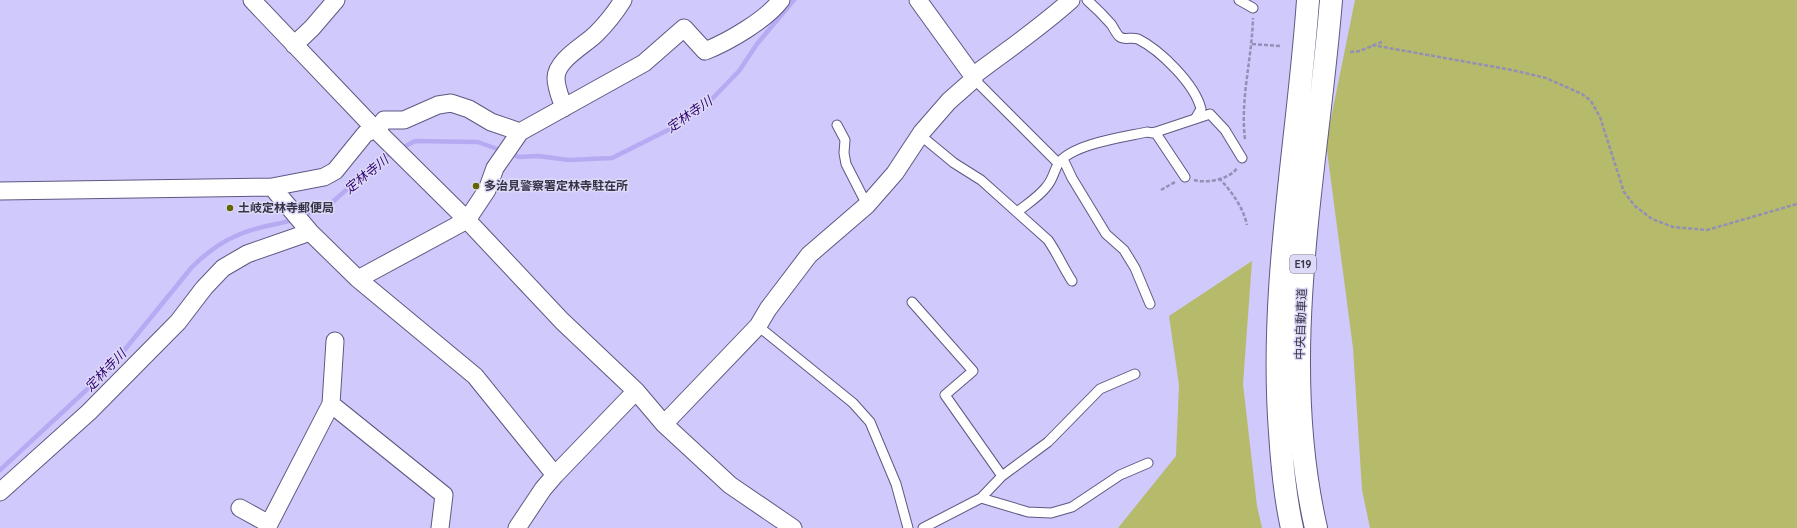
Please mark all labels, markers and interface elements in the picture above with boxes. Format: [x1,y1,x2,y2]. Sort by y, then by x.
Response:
water label: 定林寺川 [663,91,717,135]
water label: 定林寺川 [341,150,393,197]
place label: 多治見警察署定林寺駐在所 [484,178,628,193]
marker: 多治見警察署定林寺駐在所 [471,181,481,191]
place label: 土岐定林寺郵便局 [238,200,334,215]
marker: 土岐定林寺郵便局 [225,203,235,213]
road number: E19 [1290,255,1316,273]
street label: 中央自動車道 [1292,288,1309,360]
water label: 定林寺川 [81,344,130,394]

